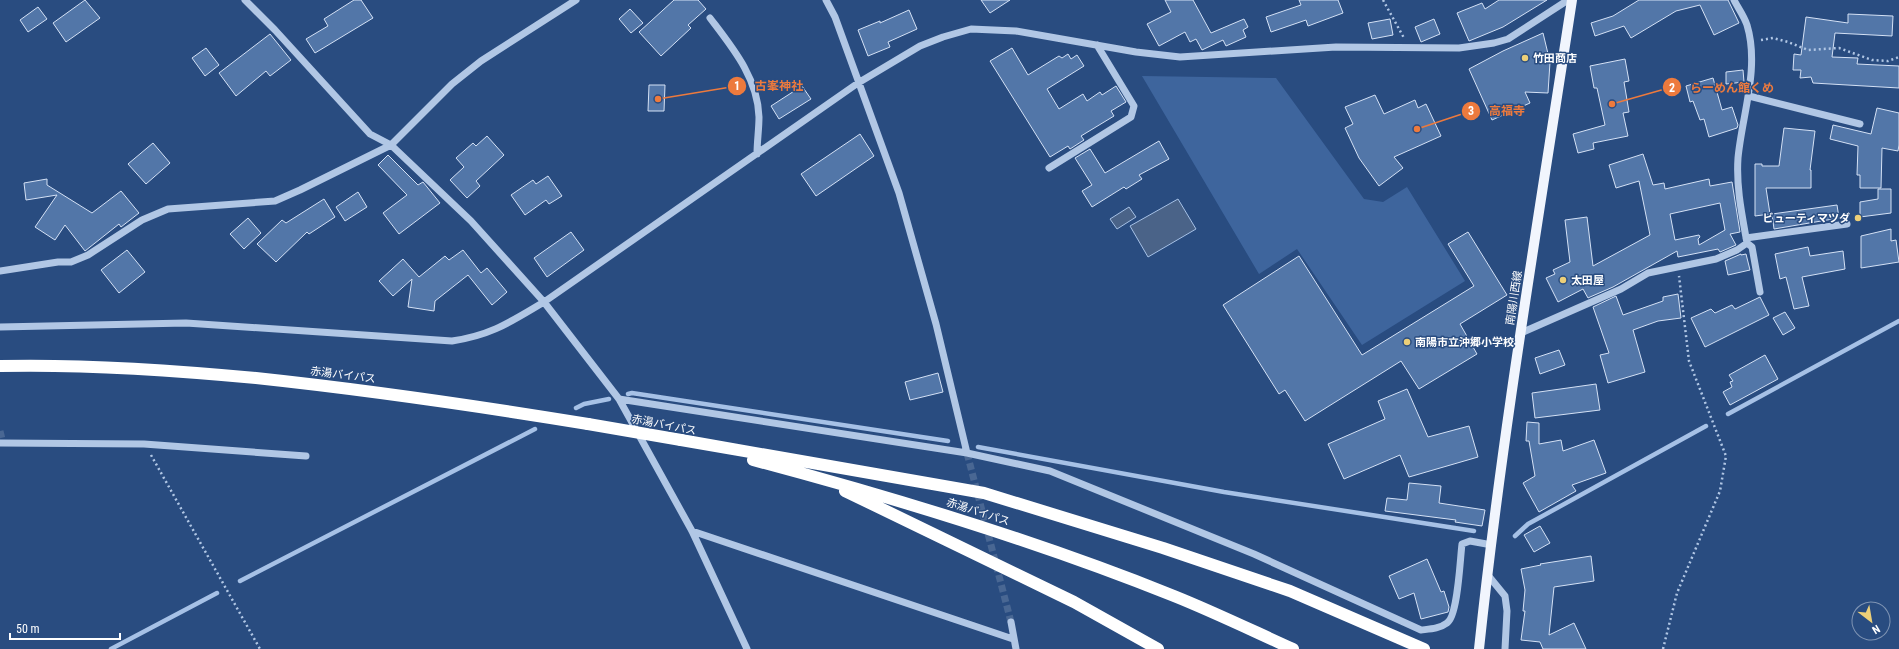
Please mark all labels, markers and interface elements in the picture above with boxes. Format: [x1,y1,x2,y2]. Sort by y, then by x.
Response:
place label: 竹田商店 [1533,52,1577,65]
marker: 竹田商店 [1520,53,1530,63]
callout: 古峯神社 [727,74,811,98]
callout: らーめん館くめ [1662,75,1782,99]
text: 1 [734,79,740,93]
text: 古峯神社 [755,79,803,93]
text: 2 [1669,81,1675,95]
text: らーめん館くめ [1690,81,1774,95]
callout: 高福寺 [1461,99,1533,123]
text: 3 [1468,104,1474,118]
text: 高福寺 [1489,104,1525,118]
place label: ビューティマツダ [1763,212,1850,225]
marker: ビューティマツダ [1853,213,1863,223]
street label: 南陽川西線 [1503,270,1525,326]
place label: 太田屋 [1571,274,1604,287]
marker: 太田屋 [1558,275,1568,285]
place label: 南陽市立沖郷小学校 [1415,336,1514,349]
marker: 南陽市立沖郷小学校 [1402,337,1412,347]
street label: 赤湯バイパス [310,365,376,385]
street label: 赤湯バイパス [630,412,698,438]
street label: 赤湯バイパス [945,496,1011,528]
north arrow [1851,601,1891,641]
scale bar [10,615,120,641]
text: 50 m [16,622,40,636]
text: N [1869,622,1882,637]

